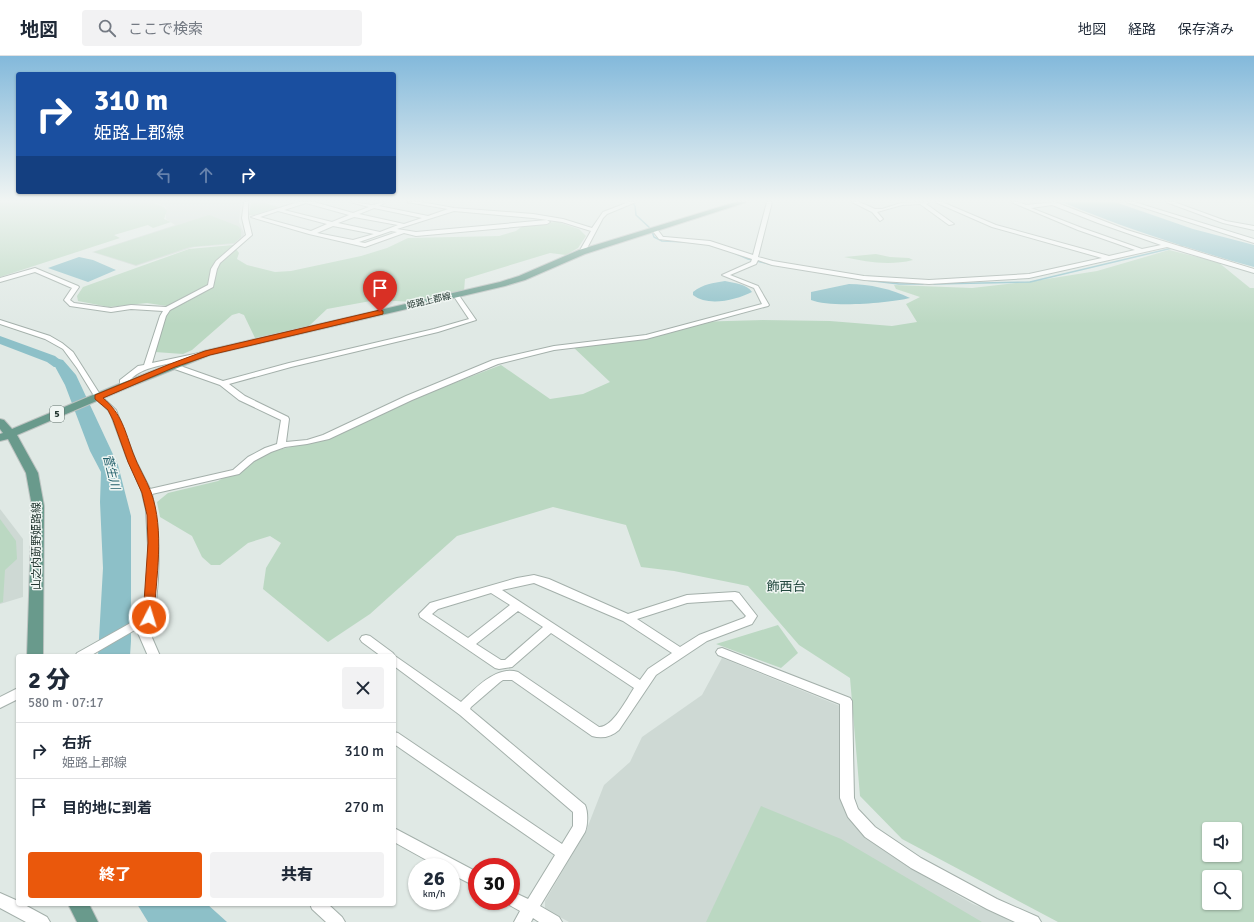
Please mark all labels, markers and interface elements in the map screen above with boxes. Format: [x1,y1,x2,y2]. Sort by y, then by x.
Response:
search box [82,10,362,46]
icon: search [96,17,118,39]
text: 地図 [20,18,58,42]
text: ここで検索 [128,20,203,38]
text: 地図 [1078,21,1106,38]
text: 経路 [1128,21,1156,38]
text: 保存済み [1178,21,1234,38]
text: 310 m [94,84,168,118]
icon: right [28,88,80,140]
text: 姫路上郡線 [94,122,184,144]
icon: left [153,164,175,186]
icon: ahead [195,164,217,186]
icon: right [237,164,259,186]
pin [363,271,397,312]
icon: arrive [369,277,391,299]
street label: 姫路上郡線 [406,290,453,311]
road number: 5 [50,406,64,422]
water label: 菅生川 [99,453,123,493]
street label: 山之内莇野姫路線 [30,502,43,590]
district label: 飾西台 [766,579,806,595]
position arrow [128,596,170,638]
text: 2 分 [28,665,70,695]
button: close [342,667,384,709]
text: 580 m · 07:17 [28,695,104,711]
text: 右折 [62,734,92,752]
icon: right [28,740,50,762]
text: 310 m [344,742,384,760]
text: 姫路上郡線 [62,755,127,771]
icon: arrive [28,796,50,818]
text: 270 m [344,798,384,816]
text: 目的地に到着 [62,799,152,817]
map controls [1202,822,1242,910]
button: sound [1202,822,1242,862]
button: 終了 [28,852,202,898]
button: 共有 [210,852,384,898]
speed limit sign: 30 [468,858,520,910]
text: 26 [423,866,445,891]
button: search [1202,870,1242,910]
text: km/h [423,888,445,900]

